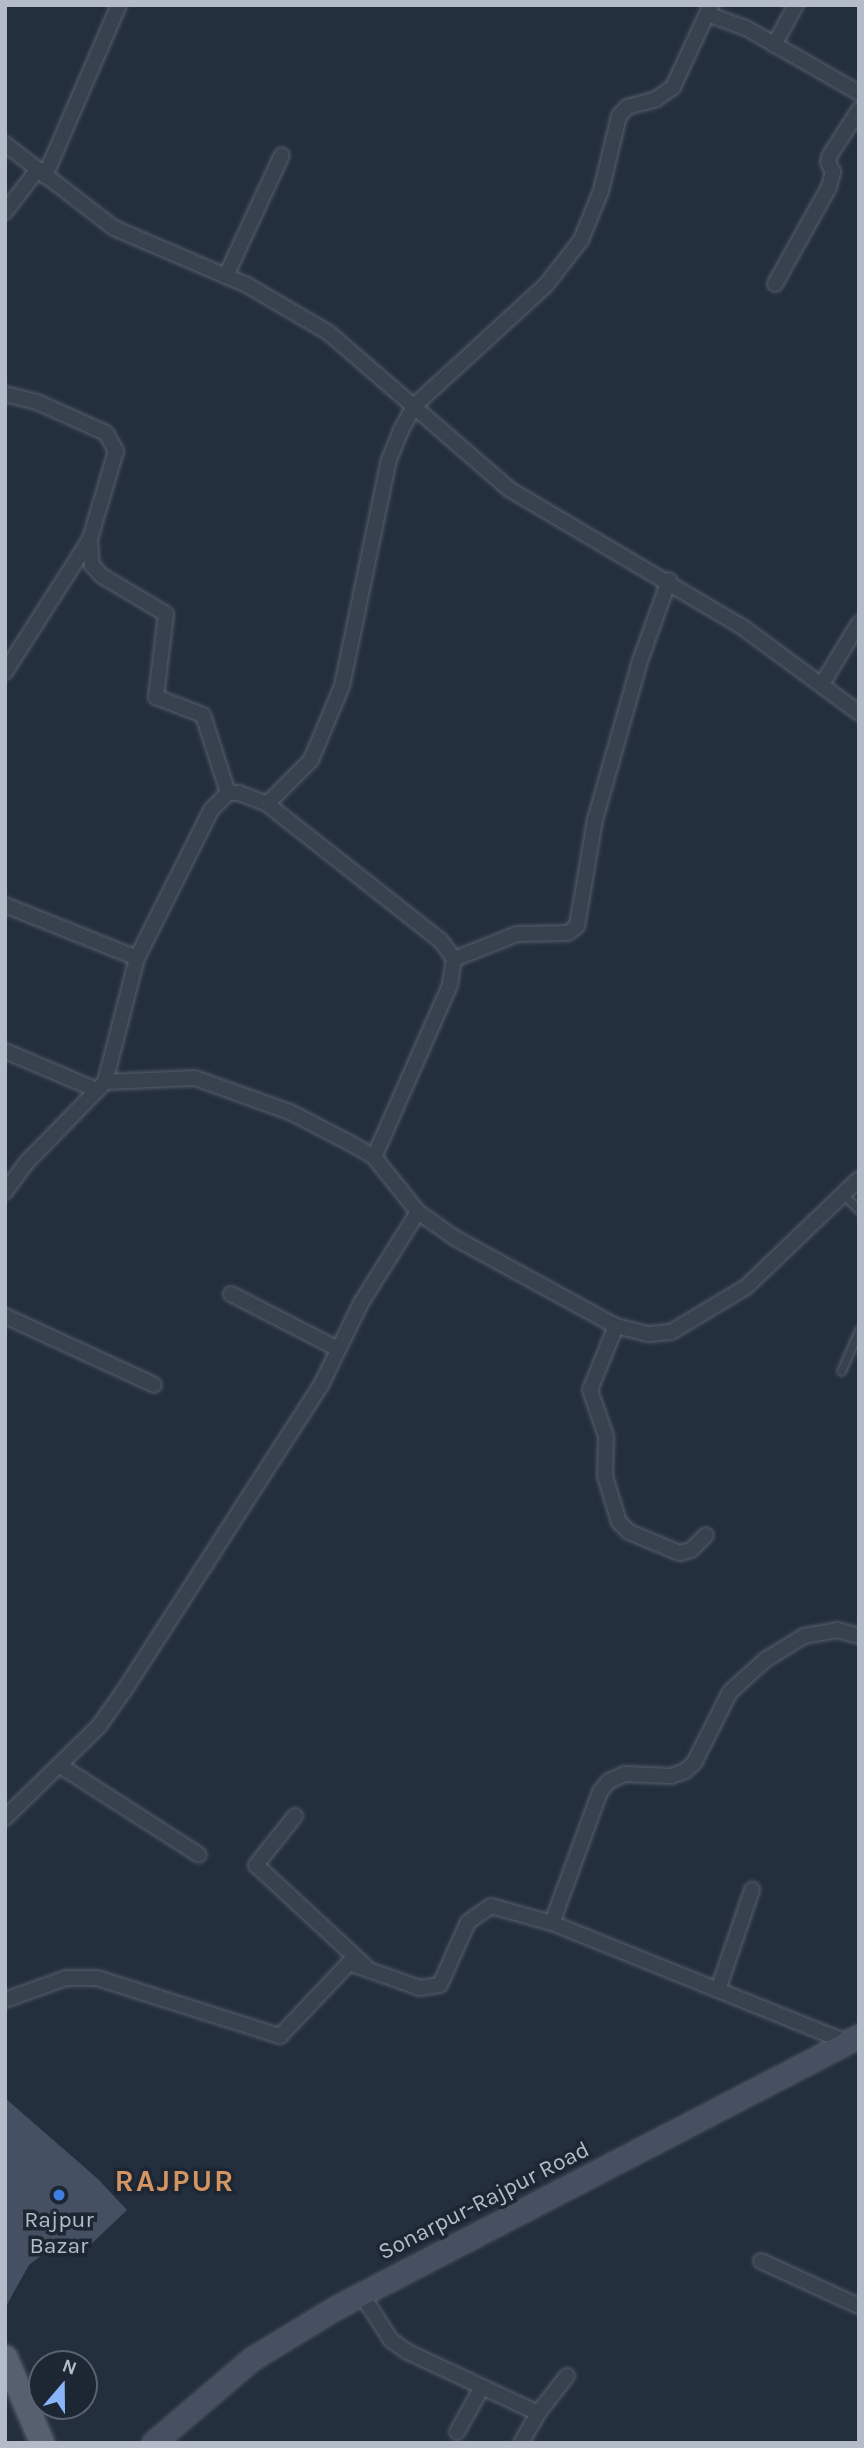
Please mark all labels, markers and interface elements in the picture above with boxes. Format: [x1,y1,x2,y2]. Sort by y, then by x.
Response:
street label: Sonarpur-Rajpur Road [374,2136,594,2266]
district label: RAJPUR [115,2163,235,2199]
marker: Rajpur Bazar [51,2187,67,2203]
place label: Rajpur Bazar [24,2206,94,2260]
north arrow [28,2350,98,2420]
text: N [59,2354,80,2380]

